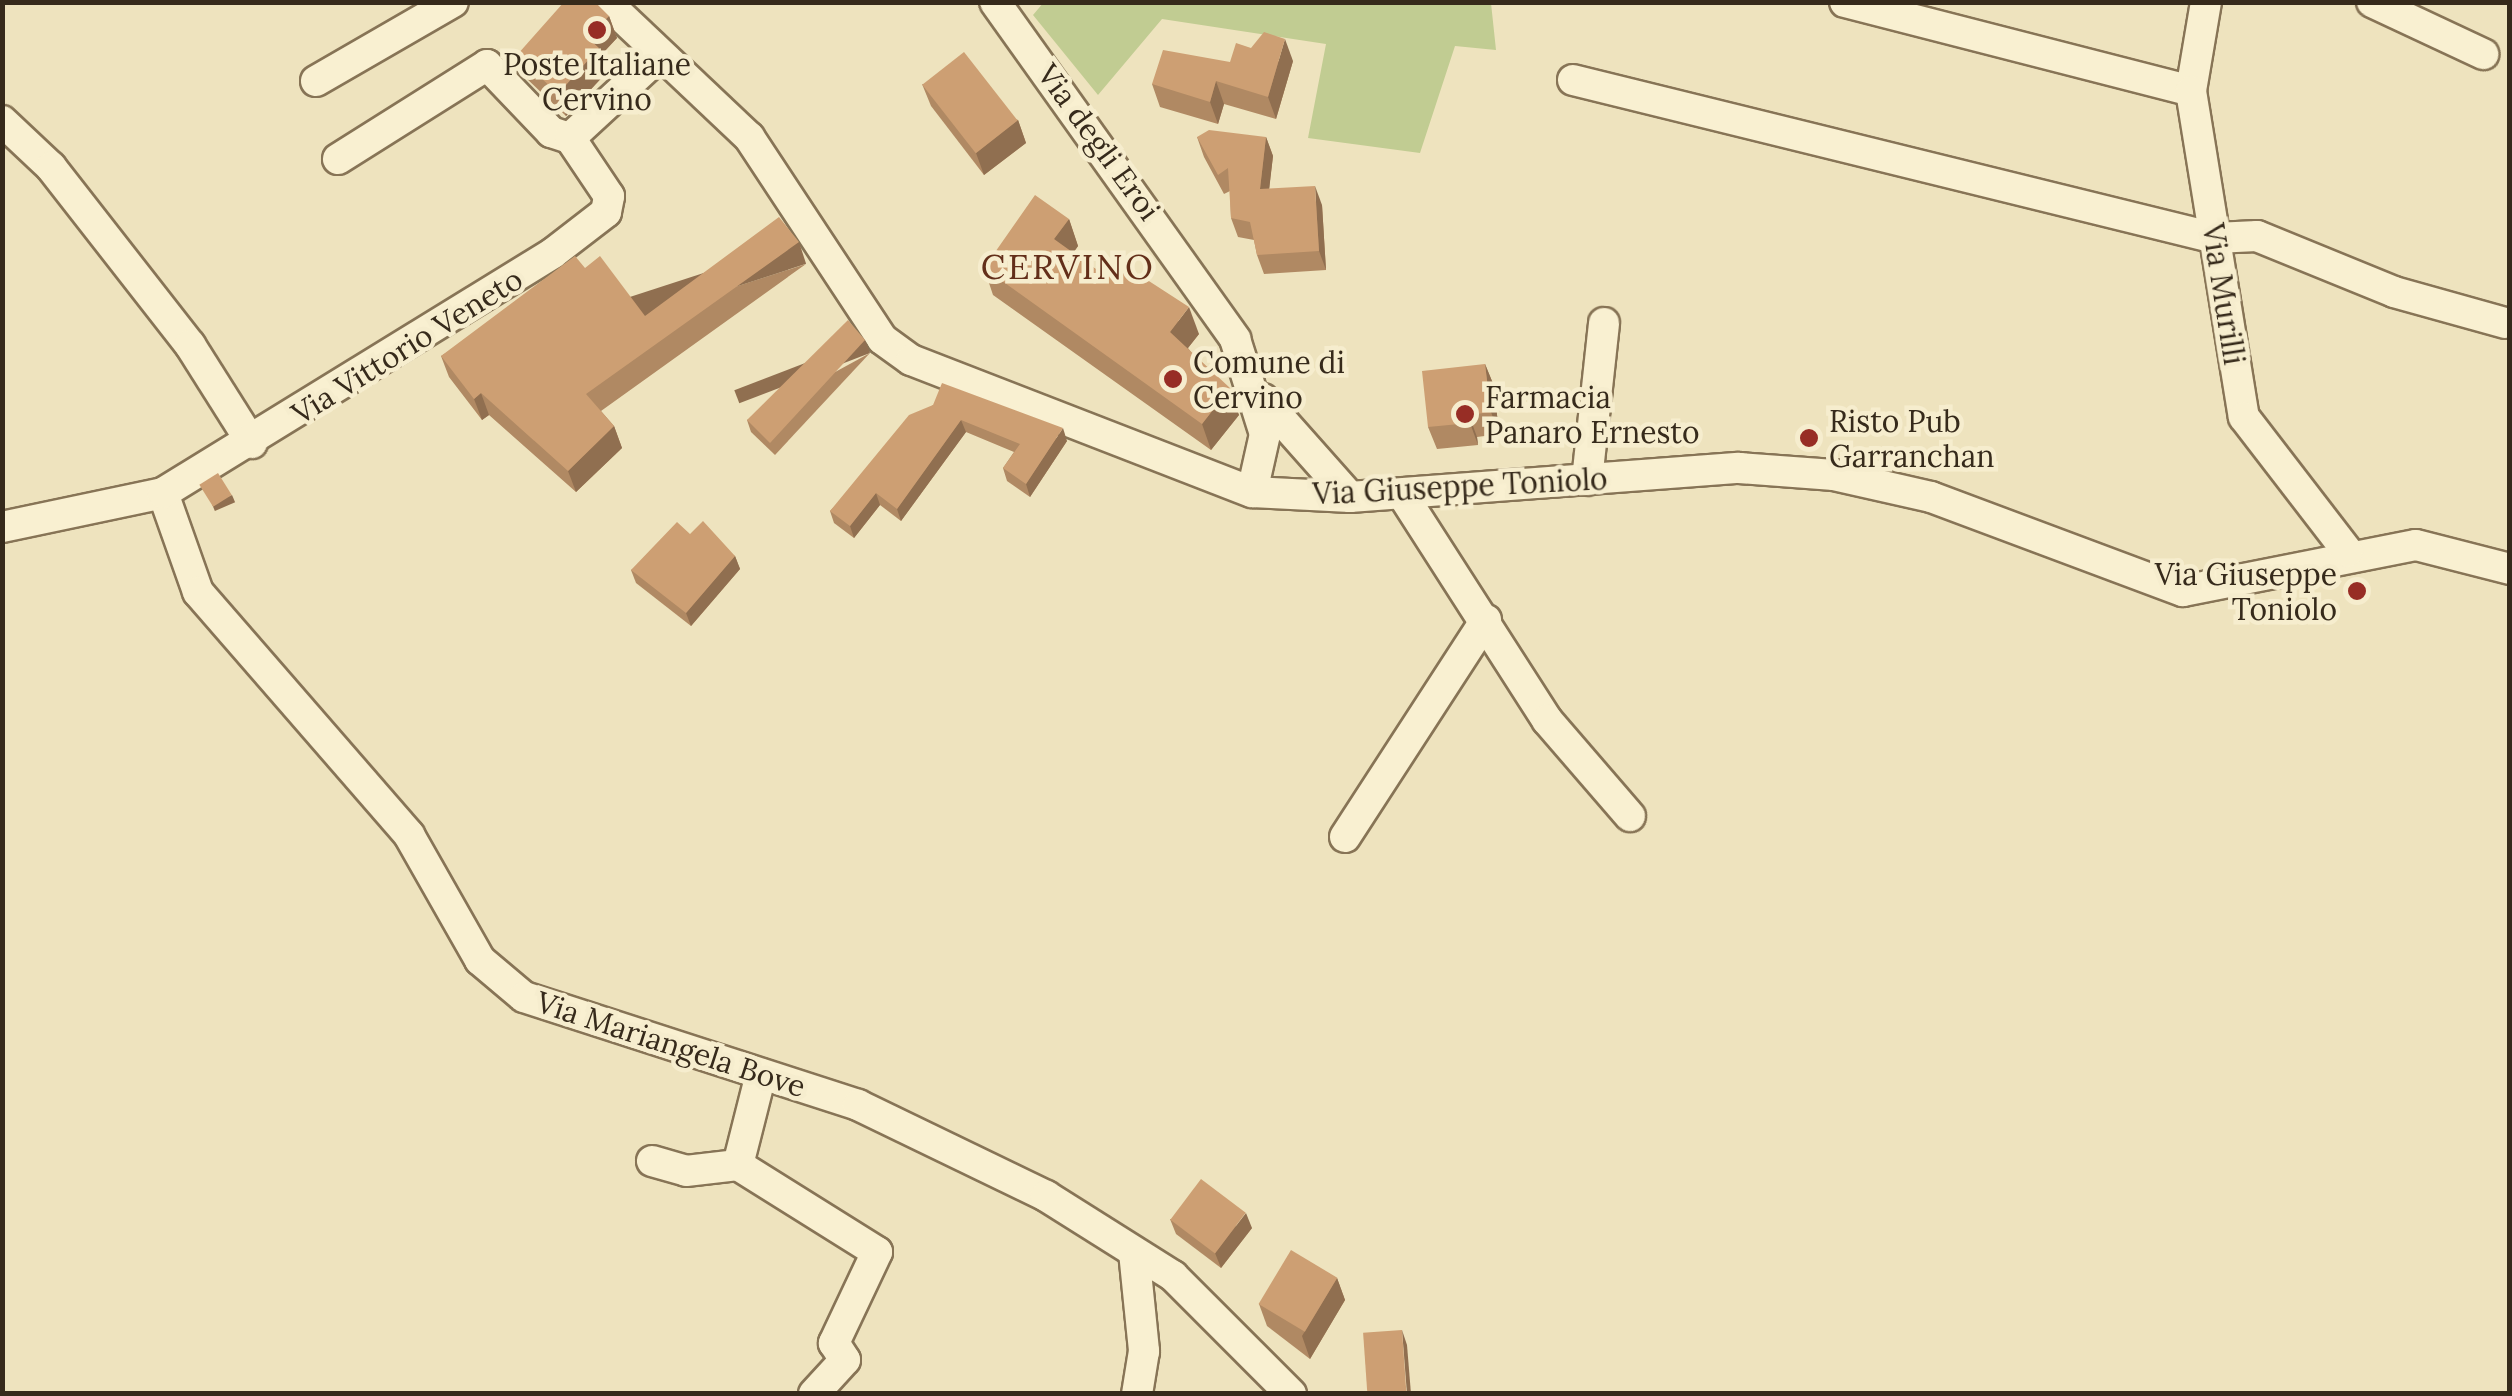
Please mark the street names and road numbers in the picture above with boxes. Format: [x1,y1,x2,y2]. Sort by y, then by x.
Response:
street label: Via degli Eroi [1030,57,1168,227]
street label: Via Murilli [2195,221,2253,367]
street label: Via Vittorio Veneto [285,261,529,431]
street label: Via Giuseppe Toniolo [1312,460,1608,512]
street label: Via Mariangela Bove [532,984,810,1104]

